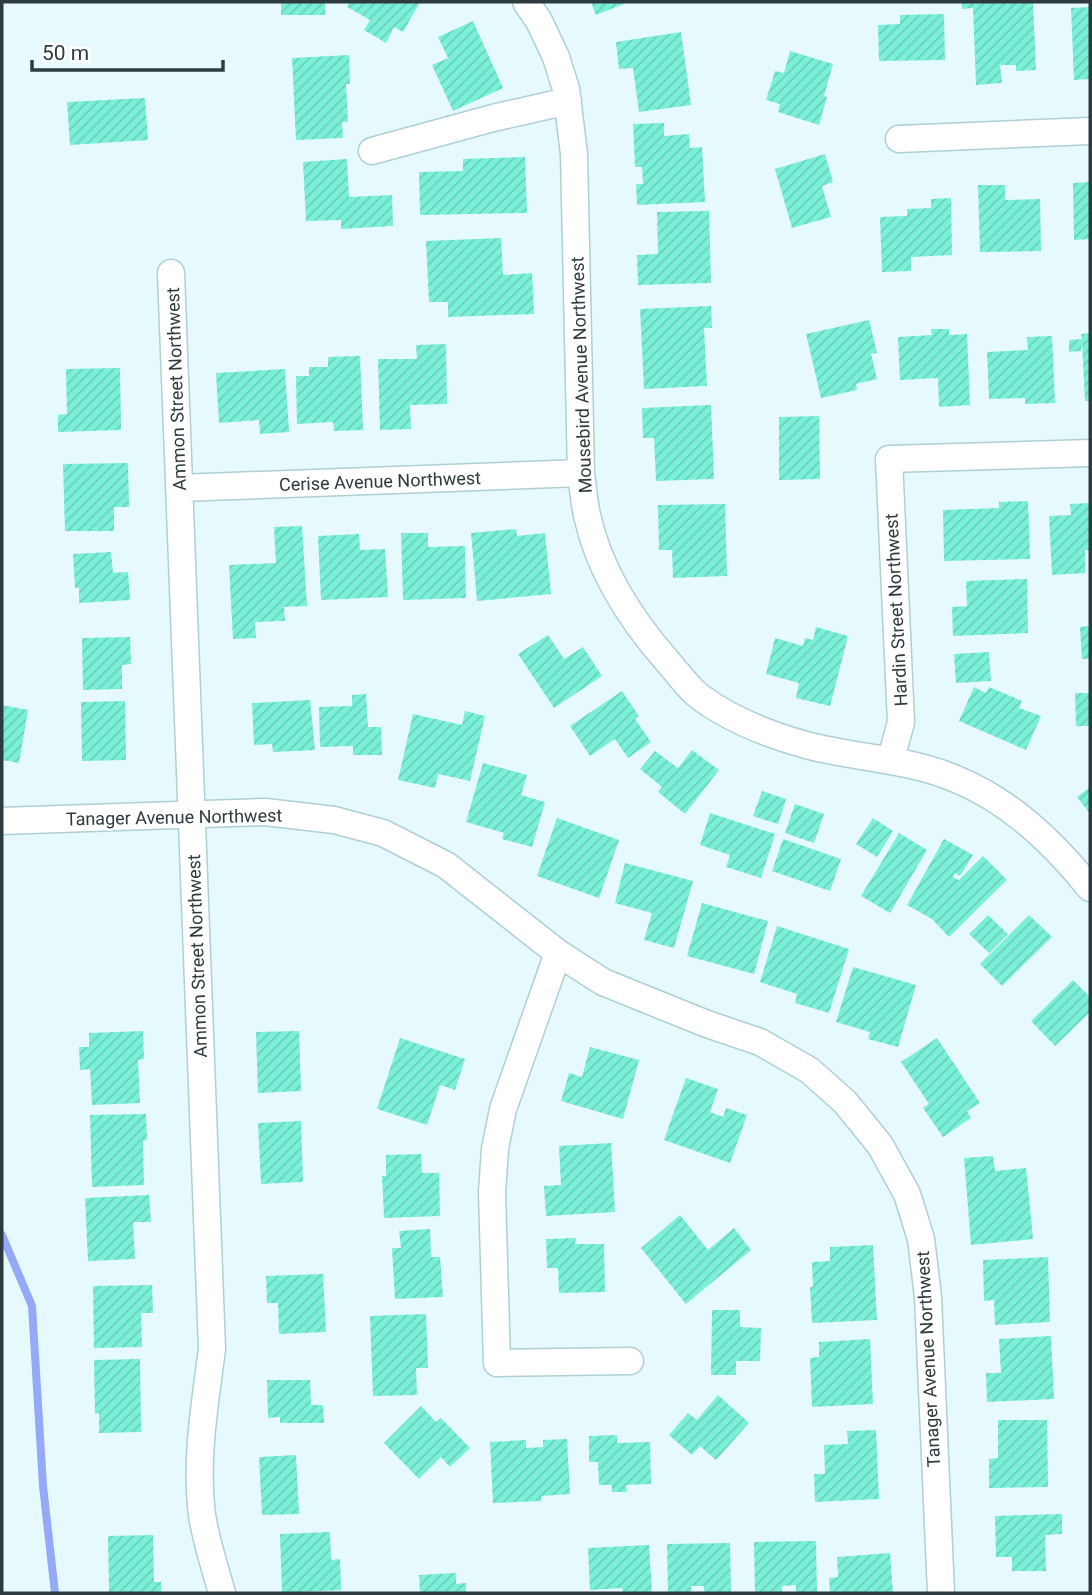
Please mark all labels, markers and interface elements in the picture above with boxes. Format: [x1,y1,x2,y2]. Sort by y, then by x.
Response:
scale bar [32,28,222,72]
text: 50 m [42,41,89,65]
street label: Mousebird Avenue Northwest [566,256,596,494]
street label: Ammon Street Northwest [162,287,190,491]
street label: Cerise Avenue Northwest [279,467,481,495]
street label: Hardin Street Northwest [880,513,912,707]
street label: Tanager Avenue Northwest [66,805,283,829]
street label: Ammon Street Northwest [183,854,211,1058]
street label: Tanager Avenue Northwest [912,1250,944,1468]

